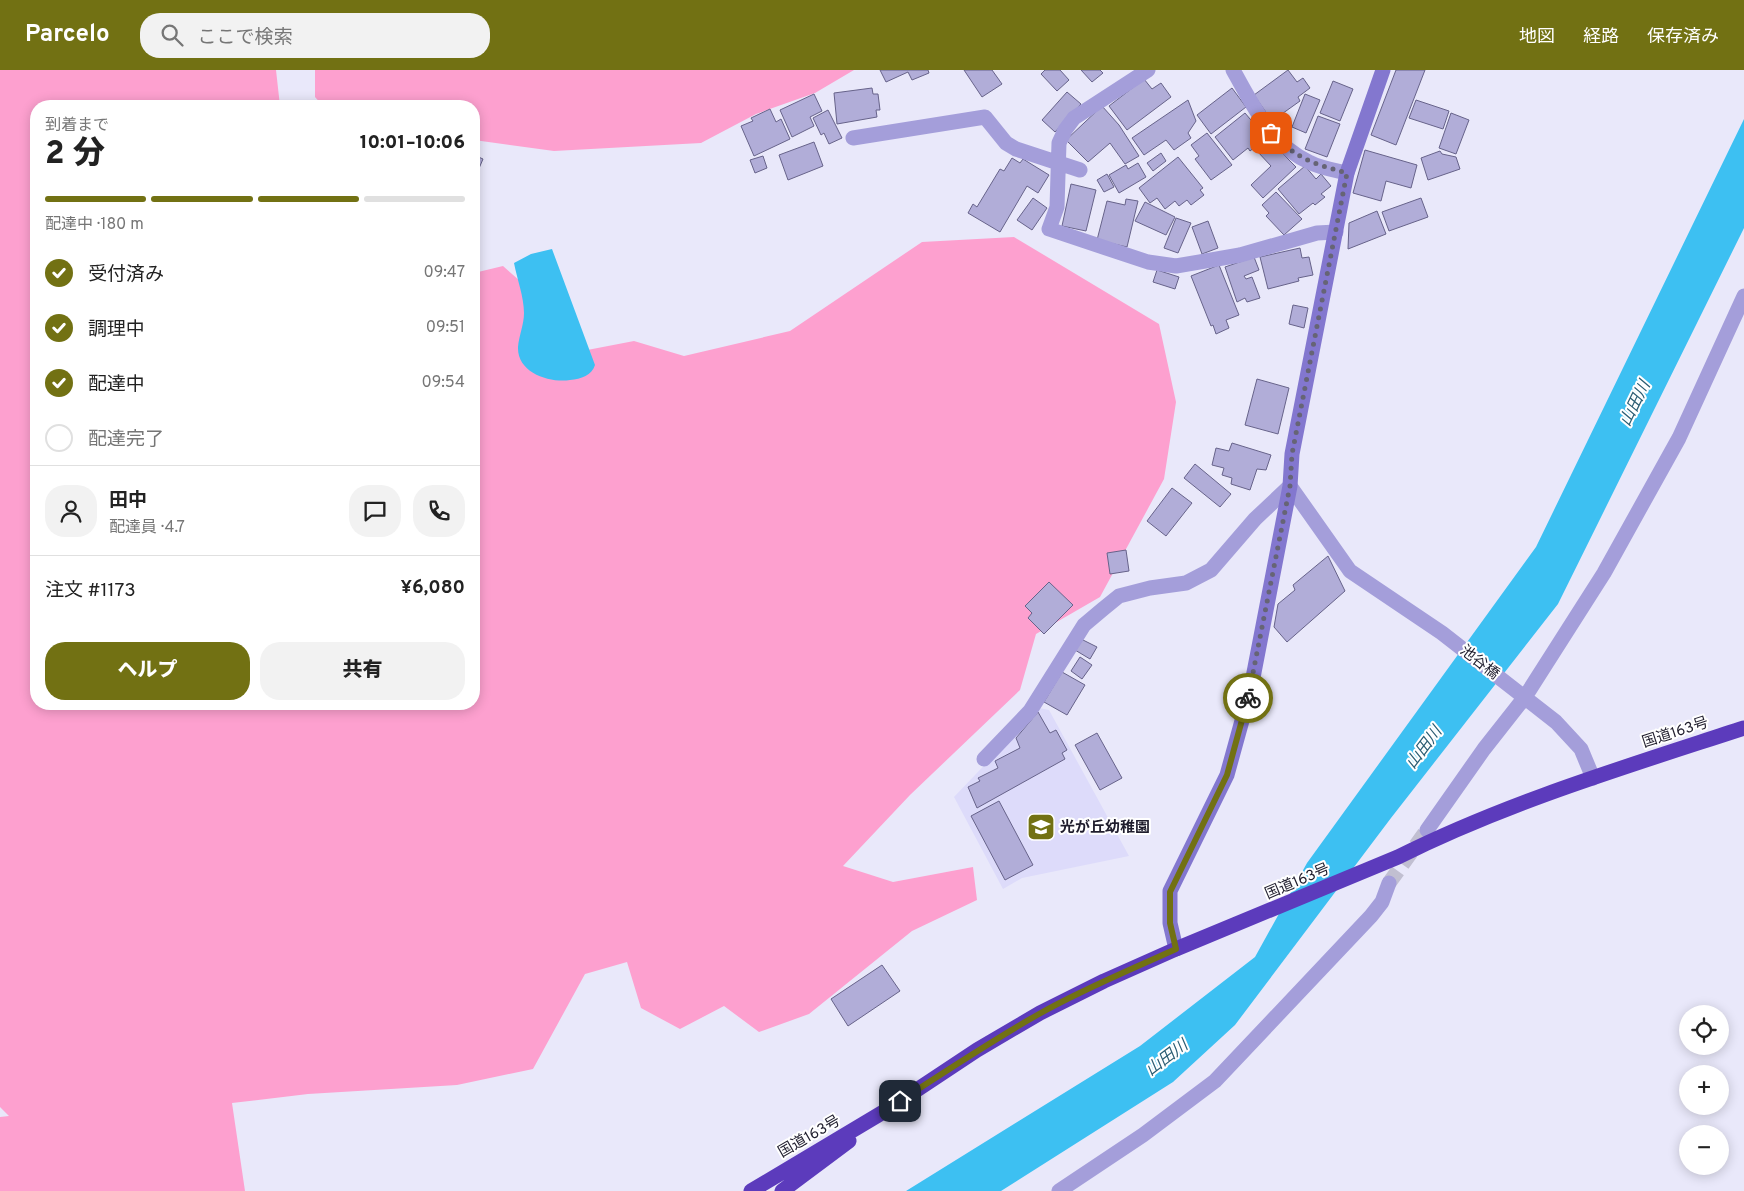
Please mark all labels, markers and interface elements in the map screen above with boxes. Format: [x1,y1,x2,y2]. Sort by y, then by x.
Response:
search box [140,13,490,58]
text: Parcelo [25,20,110,50]
icon: search [158,21,186,49]
text: ここで検索 [198,26,293,50]
text: 地図 [1519,26,1555,49]
text: 経路 [1583,26,1619,49]
text: 保存済み [1647,26,1719,49]
pin [1250,112,1292,154]
text: 到着まで [45,116,109,136]
icon: bag [1257,119,1285,147]
text: 10:01–10:06 [360,131,465,155]
text: 2 分 [45,135,105,175]
text: 配達中 · 180 m [45,215,144,235]
icon: check [45,259,73,287]
text: 受付済み [88,263,164,287]
text: 09:47 [423,263,465,283]
icon: check [45,314,73,342]
text: 調理中 [88,318,145,342]
text: 09:51 [426,318,465,338]
icon: check [45,369,73,397]
text: 配達中 [88,373,145,397]
text: 09:54 [421,373,465,393]
water label: 山田川 [1616,376,1656,430]
text: 配達完了 [88,428,164,452]
button: person [45,485,97,537]
button: chat [349,485,401,537]
button: phone [413,485,465,537]
text: 田中 [109,489,147,513]
text: 配達員 · 4.7 [109,518,185,538]
text: ¥6,080 [400,576,465,600]
text: 注文 #1173 [45,579,136,603]
button: ヘルプ [45,642,250,700]
button: 共有 [260,642,465,700]
street label: 池谷橋 [1455,642,1503,685]
courier [1223,673,1273,723]
icon: bike [1234,684,1262,712]
street label: 国道163号 [1640,714,1711,753]
water label: 山田川 [1402,721,1448,773]
school or university icon: 光が丘幼稚園 [1026,812,1056,842]
place label: 光が丘幼稚園 [1060,819,1150,838]
street label: 国道163号 [1262,860,1333,905]
map controls [1679,1005,1729,1175]
button: locate [1679,1005,1729,1055]
water label: 山田川 [1142,1035,1194,1081]
button: + [1679,1065,1729,1115]
pin [879,1080,921,1122]
icon: home [886,1087,914,1115]
street label: 国道163号 [775,1112,844,1163]
button: − [1679,1125,1729,1175]

